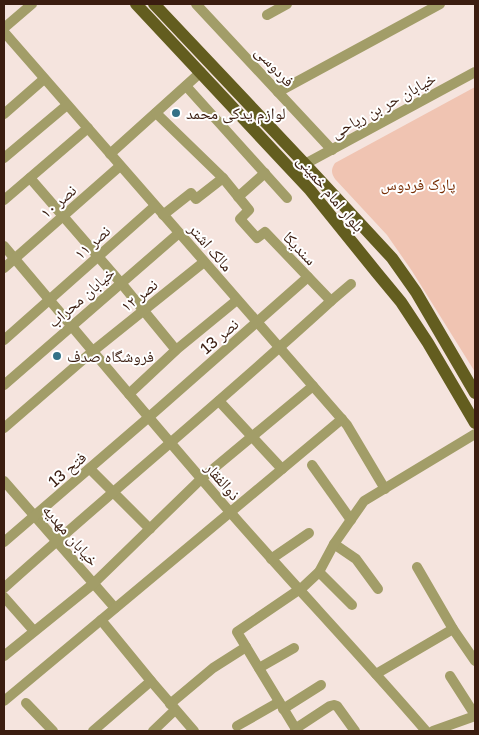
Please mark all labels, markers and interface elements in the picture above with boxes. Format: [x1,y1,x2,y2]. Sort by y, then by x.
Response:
street label: فردوسی [250,41,299,91]
street label: خیابان حر بن ریاحی [327,68,440,143]
place label: لوازم یدکی محمد [186,103,286,124]
marker: لوازم یدکی محمد [170,107,182,119]
street label: بلوار امام خمینی [292,150,369,236]
park label: پارک فردوس [381,174,456,195]
street label: نصر ۱۰ [36,180,80,222]
street label: مالک اشتر [184,218,237,275]
street label: نصر ۱۱ [70,221,114,263]
street label: سندیکا [279,227,321,269]
street label: خیابان محراب [43,262,119,332]
street label: نصر ۱۲ [117,274,161,316]
street label: نصر 13 [196,314,242,358]
place label: فروشگاه صدف [67,346,154,366]
marker: فروشگاه صدف [51,350,63,362]
street label: فتح 13 [44,447,91,492]
street label: ذوالفقار [200,457,245,504]
street label: خیابان مهدیه [38,500,103,571]

